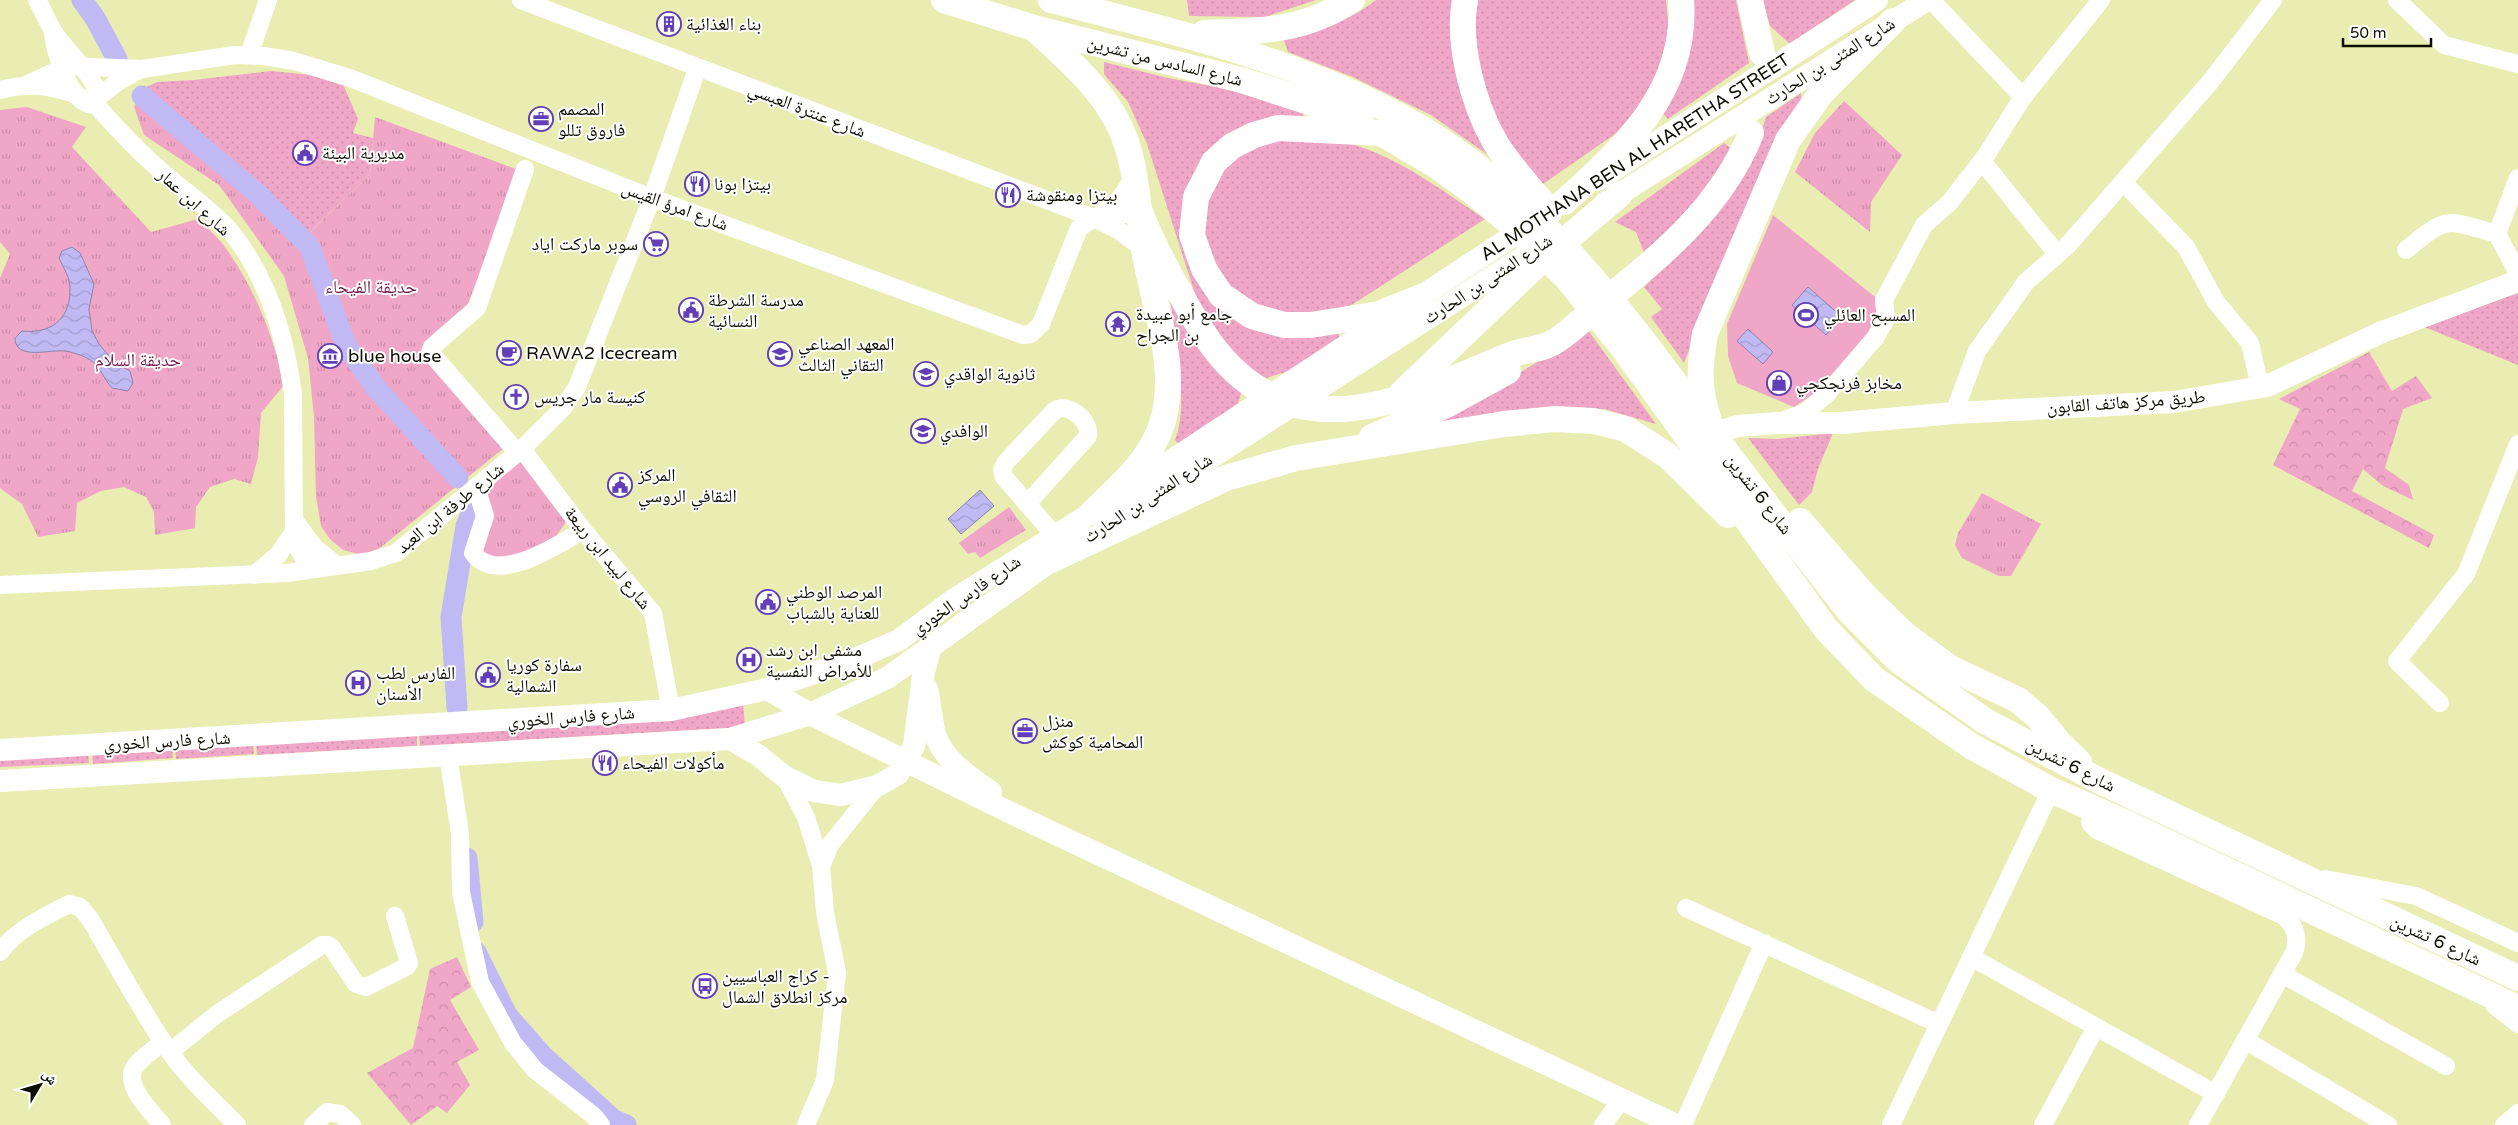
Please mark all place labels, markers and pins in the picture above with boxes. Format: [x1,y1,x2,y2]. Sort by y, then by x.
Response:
building icon: بناء الغذائية [656,11,682,37]
place label: بناء الغذائية [686,13,761,35]
place label: المصمم فاروق تللو [558,98,625,141]
office icon: المصمم فاروق تللو [528,106,554,132]
public building icon: مديرية البيئة [292,140,318,166]
place label: مديرية البيئة [322,142,404,164]
restaurant icon: بيتزا بونا [684,171,710,197]
place label: بيتزا بونا [714,173,771,195]
restaurant icon: بيتزا ومنقوشة [995,182,1021,208]
place label: بيتزا ومنقوشة [1026,184,1117,206]
supermarket icon: سوبر ماركت اياد [643,231,669,257]
place label: سوبر ماركت اياد [532,233,638,255]
place label: مدرسة الشرطة النسائية [708,289,804,332]
public building icon: مدرسة الشرطة النسائية [678,297,704,323]
sports icon: المسبح العائلي [1793,302,1819,328]
place label: جامع أبو عبيدة بن الجراح [1136,303,1233,347]
place label: المسبح العائلي [1824,304,1915,330]
temple icon: جامع أبو عبيدة بن الجراح [1105,311,1131,337]
place label: المعهد الصناعي التقاني الثالث [798,333,894,380]
cafe icon: RAWA2 Icecream [496,340,522,366]
school or university icon: المعهد الصناعي التقاني الثالث [767,341,793,367]
place label: RAWA2 Icecream [526,342,678,364]
museum icon: blue house [317,343,343,369]
place label: blue house [348,345,441,367]
school or university icon: ثانوية الواقدي [913,361,939,387]
place label: ثانوية الواقدي [944,363,1035,389]
shop icon: مخابز فرنجكجي [1766,370,1792,396]
place label: مخابز فرنجكجي [1796,372,1902,398]
church icon: كنيسة مار جريس [503,384,529,410]
place label: كنيسة مار جريس [534,386,646,408]
school or university icon: الوافدي [910,418,936,444]
place label: الوافدي [940,420,988,446]
place label: المركز الثقافي الروسي [637,464,737,511]
public building icon: المركز الثقافي الروسي [607,472,633,498]
place label: المرصد الوطني للعناية بالشباب [786,581,882,624]
public building icon: المرصد الوطني للعناية بالشباب [755,589,781,615]
place label: مشفى ابن رشد للأمراض النفسية [766,639,872,682]
hospital icon: مشفى ابن رشد للأمراض النفسية [736,647,762,673]
place label: سفارة كوريا الشمالية [506,654,582,697]
place label: الفارس لطب الأسنان [376,662,455,705]
public building icon: سفارة كوريا الشمالية [475,662,501,688]
hospital icon: الفارس لطب الأسنان [345,670,371,696]
place label: منزل المحامية كوكش [1042,710,1143,753]
office icon: منزل المحامية كوكش [1012,718,1038,744]
restaurant icon: مأكولات الفيحاء [592,750,618,776]
place label: مأكولات الفيحاء [622,752,725,774]
place label: كراج العباسيين - مركز انطلاق الشمال [722,965,848,1008]
bus stop icon: كراج العباسيين - مركز انطلاق الشمال [692,973,718,999]

